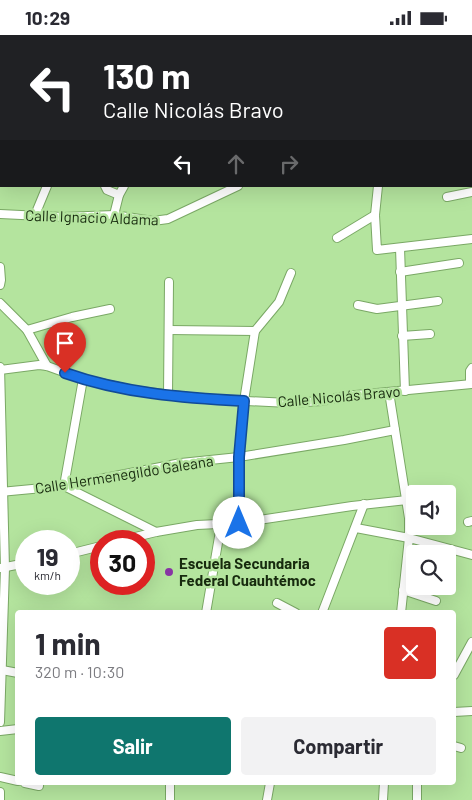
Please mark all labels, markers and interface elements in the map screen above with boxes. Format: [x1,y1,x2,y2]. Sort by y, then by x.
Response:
text: 10:29 [25,6,70,29]
text: 130 m [103,54,190,96]
icon: left [20,55,85,120]
text: Calle Nicolás Bravo [103,96,284,122]
icon: left [169,150,197,178]
icon: ahead [222,150,250,178]
icon: right [275,150,303,178]
street label: Calle Ignacio Aldama [25,206,159,228]
pin [44,322,86,373]
icon: arrive [51,329,79,357]
street label: Calle Nicolás Bravo [277,382,401,410]
street label: Calle Hermenegildo Galeana [34,451,214,497]
map controls [406,485,456,595]
button: sound [406,485,456,535]
position arrow [212,496,264,548]
speed limit sign: 30 [90,530,155,595]
text: 19 [36,541,59,571]
button: search [406,545,456,595]
place label: Escuela Secundaria Federal Cuauhtémoc [179,554,316,589]
marker: Escuela Secundaria Federal Cuauhtémoc [163,566,175,578]
text: km/h [34,568,61,582]
text: 1 min [35,625,101,661]
button: close [384,627,436,679]
text: 320 m · 10:30 [35,662,124,681]
button: Salir [35,717,231,775]
button: Compartir [241,717,436,775]

